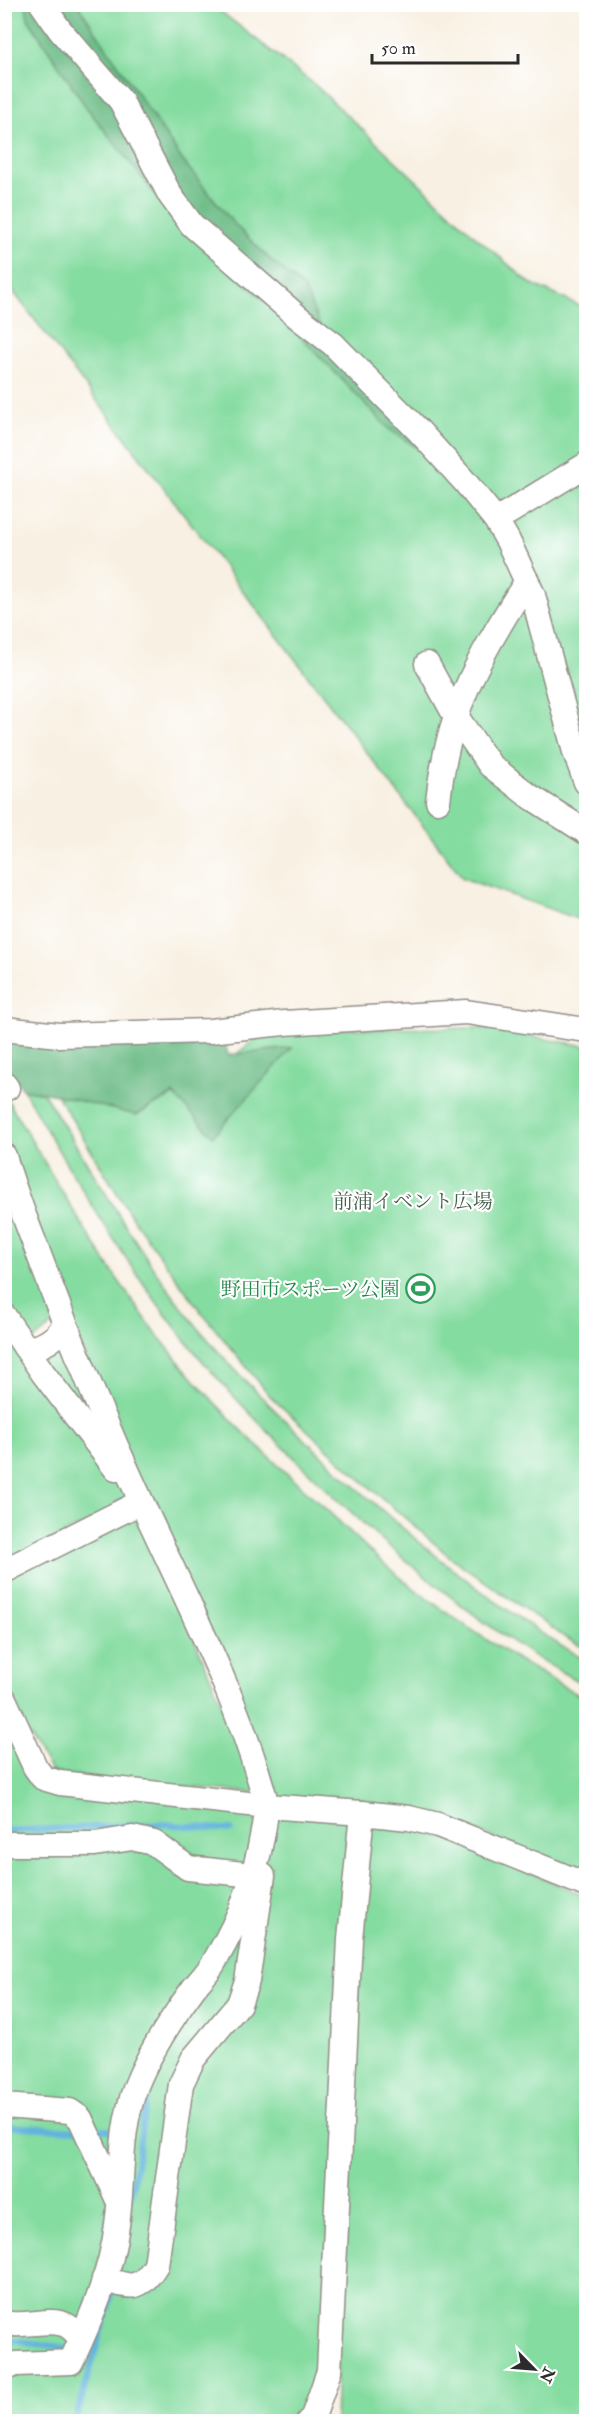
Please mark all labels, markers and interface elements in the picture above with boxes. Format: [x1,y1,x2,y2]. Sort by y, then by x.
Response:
scale bar [372,27,518,65]
text: 50 m [381,37,416,60]
park label: 前浦イベント広場 [333,1189,493,1214]
sports icon: 野田市スポーツ公園 [405,1273,437,1305]
place label: 野田市スポーツ公園 [221,1277,400,1302]
north arrow [504,2339,564,2399]
text: N [534,2363,559,2386]

